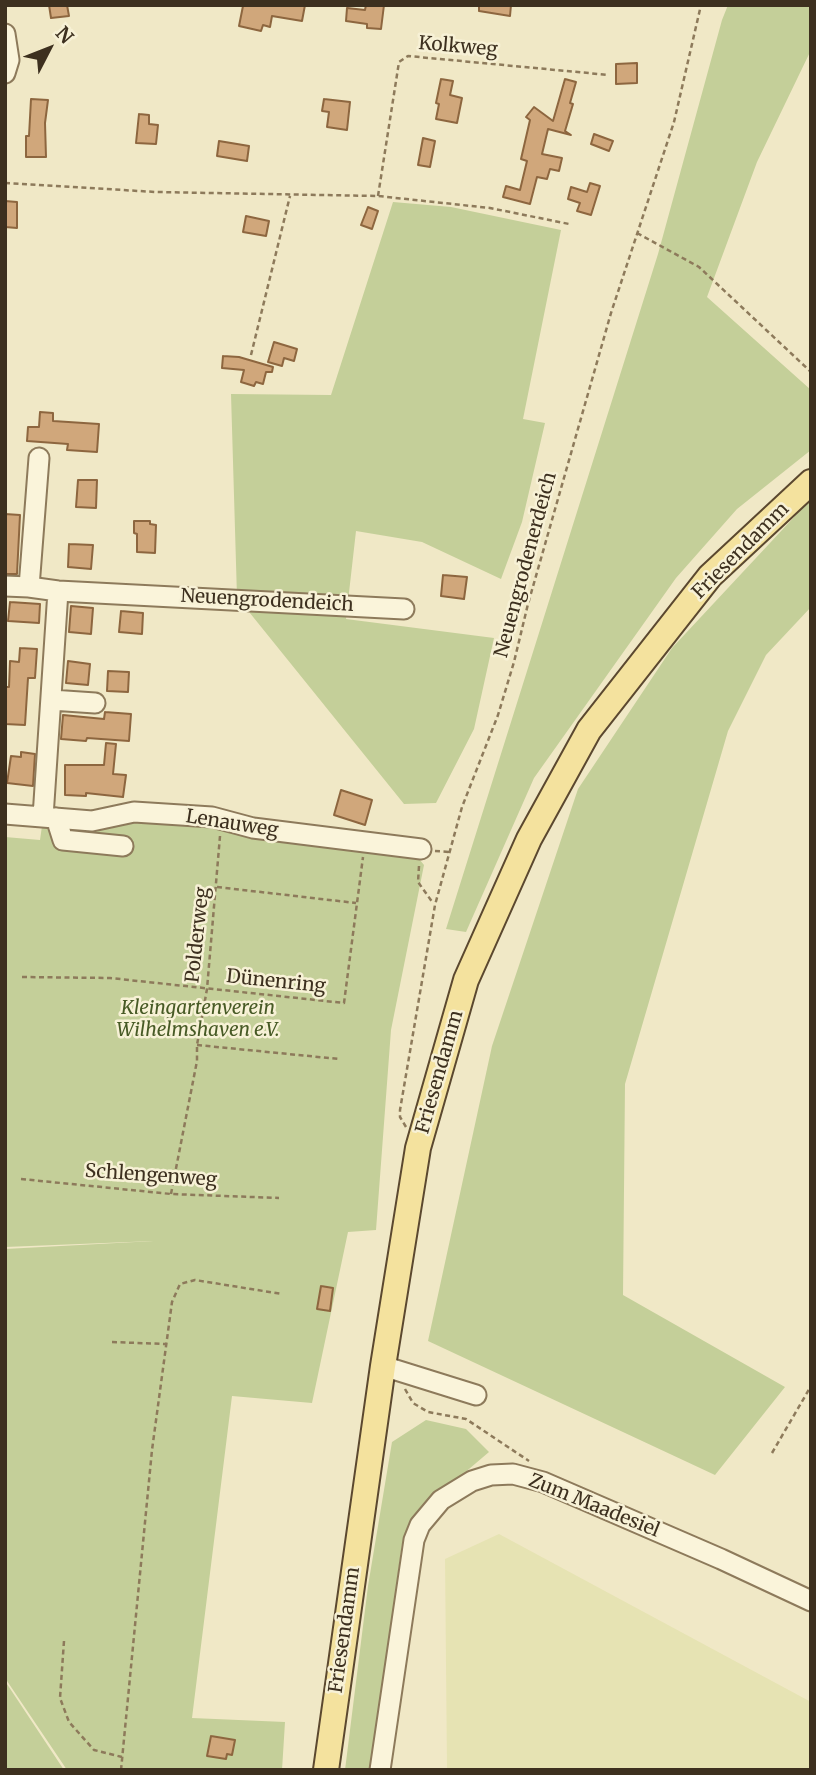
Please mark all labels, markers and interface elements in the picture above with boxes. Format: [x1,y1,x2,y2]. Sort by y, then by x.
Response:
north arrow [14,14,84,84]
text: N [51,21,79,49]
street label: Kolkweg [417,32,499,62]
street label: Neuengrodenerdeich [490,470,562,660]
street label: Friesendamm [688,498,794,604]
street label: Neuengrodendeich [180,585,354,617]
street label: Lenauweg [184,805,280,843]
street label: Polderweg [182,886,214,984]
street label: Dünenring [225,965,327,999]
park label: Kleingartenverein Wilhelmshaven e.V. [117,998,279,1042]
street label: Friesendamm [412,1008,468,1136]
street label: Schlengenweg [84,1160,218,1192]
street label: Zum Maadesiel [525,1469,663,1543]
street label: Friesendamm [325,1565,365,1695]

